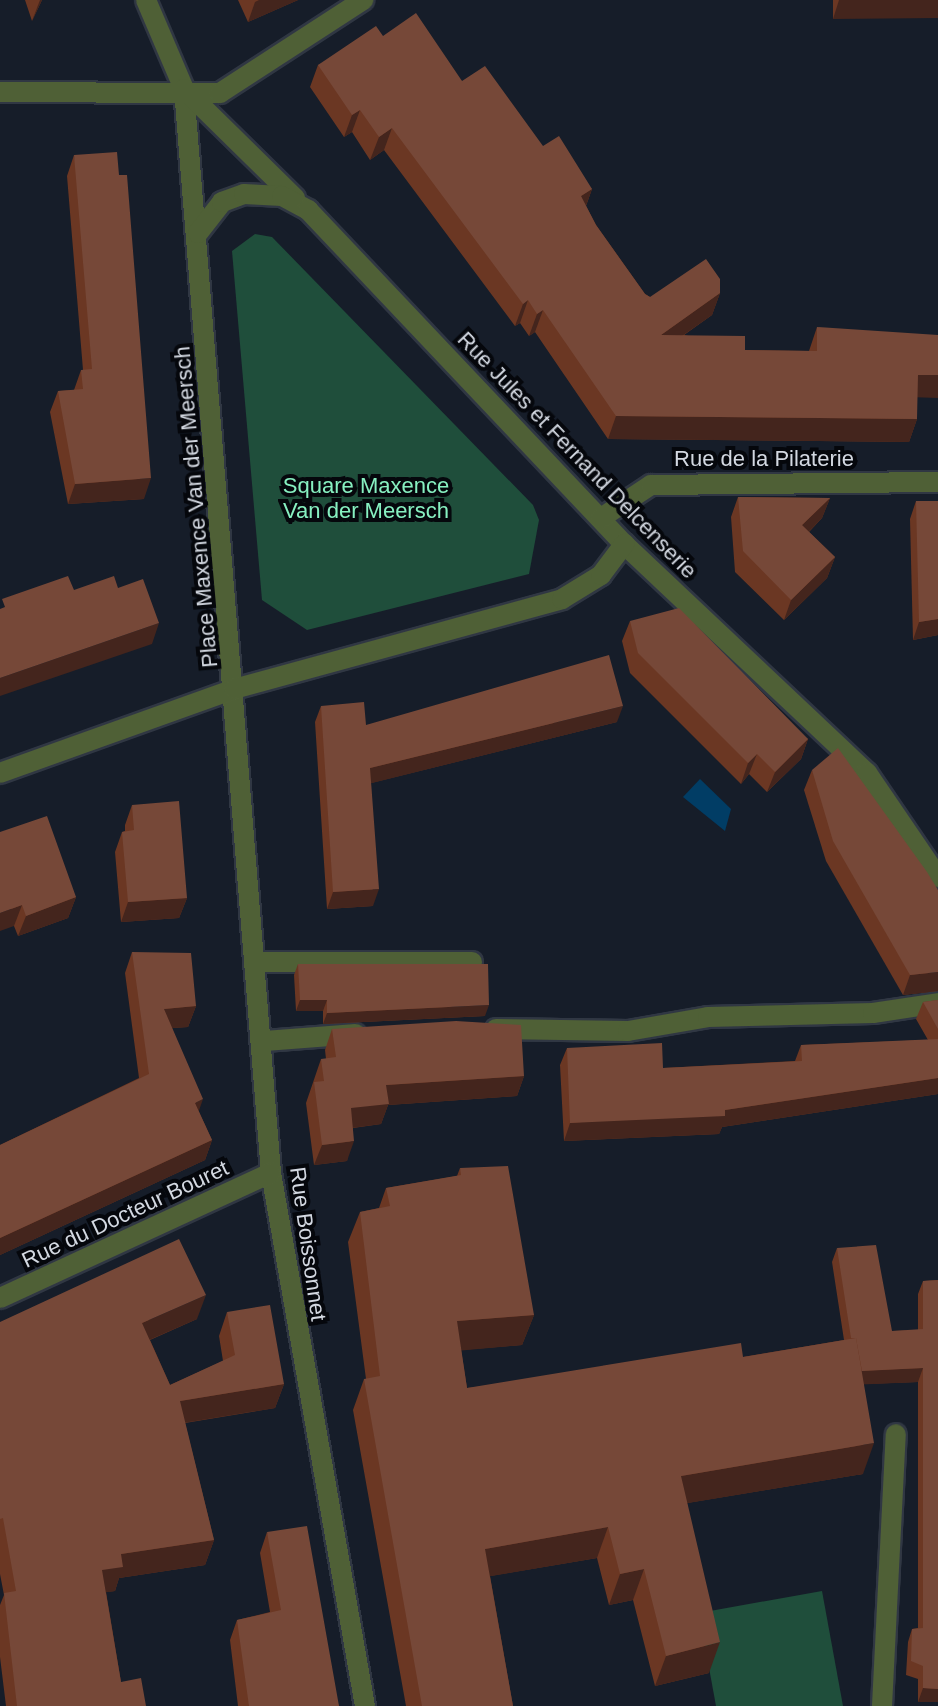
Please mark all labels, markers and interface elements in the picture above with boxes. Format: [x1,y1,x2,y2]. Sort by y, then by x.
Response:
street label: Rue Jules et Fernand Delcenserie [452,326,702,584]
street label: Place Maxence Van der Meersch [169,345,223,669]
street label: Rue de la Pilaterie [674,446,854,472]
park label: Square Maxence Van der Meersch [283,472,449,524]
street label: Rue du Docteur Bouret [17,1154,233,1274]
street label: Rue Boissonnet [284,1165,332,1323]

